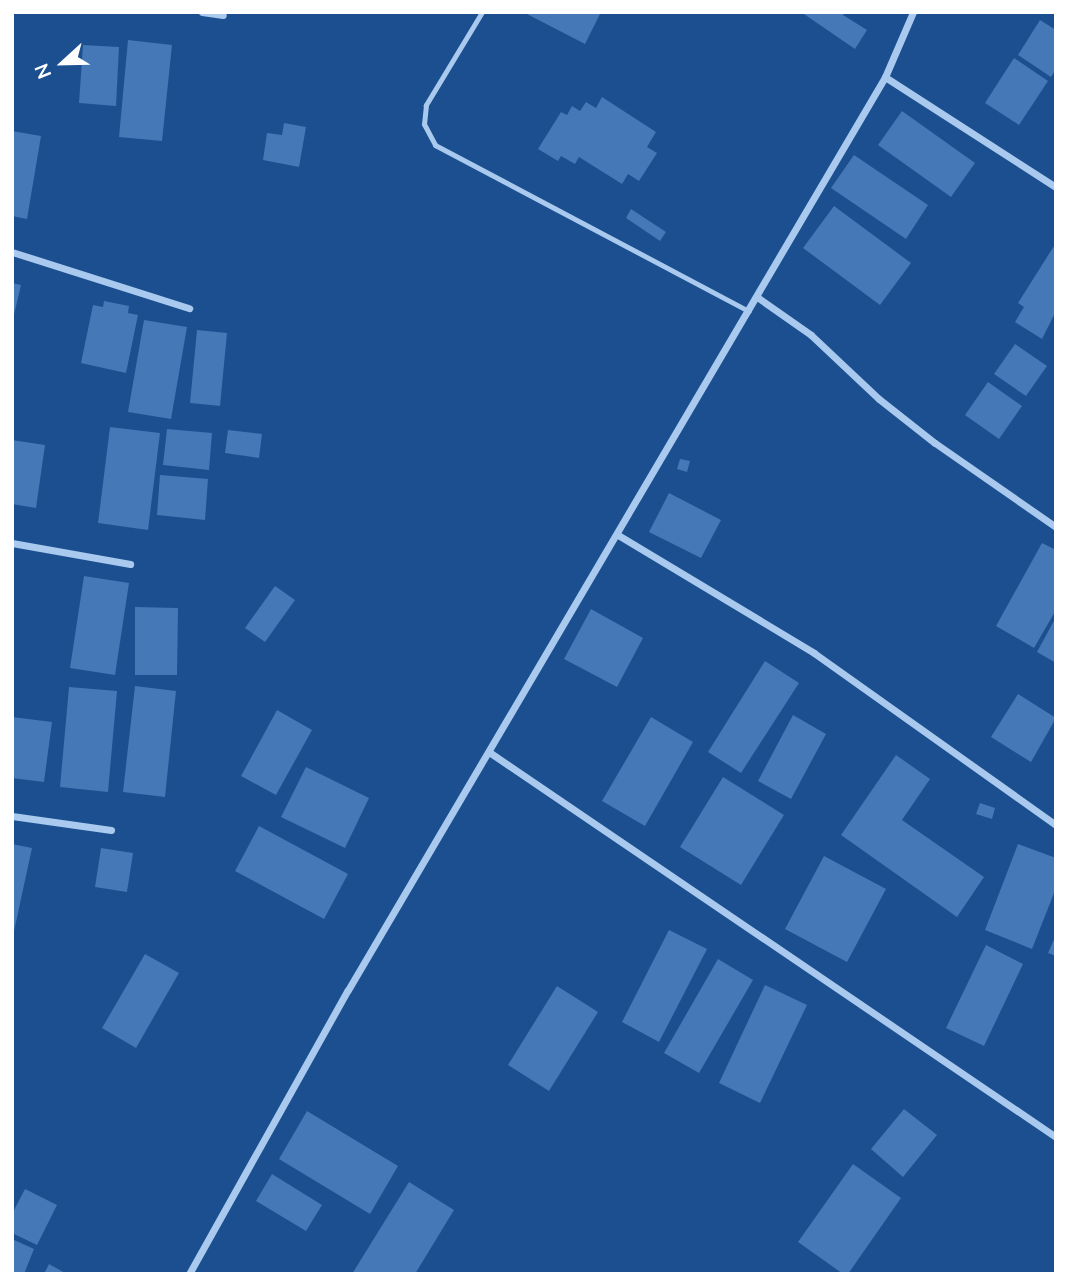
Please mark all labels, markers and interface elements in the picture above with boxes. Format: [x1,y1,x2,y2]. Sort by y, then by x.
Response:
north arrow [28,28,98,98]
text: N [29,59,58,82]

